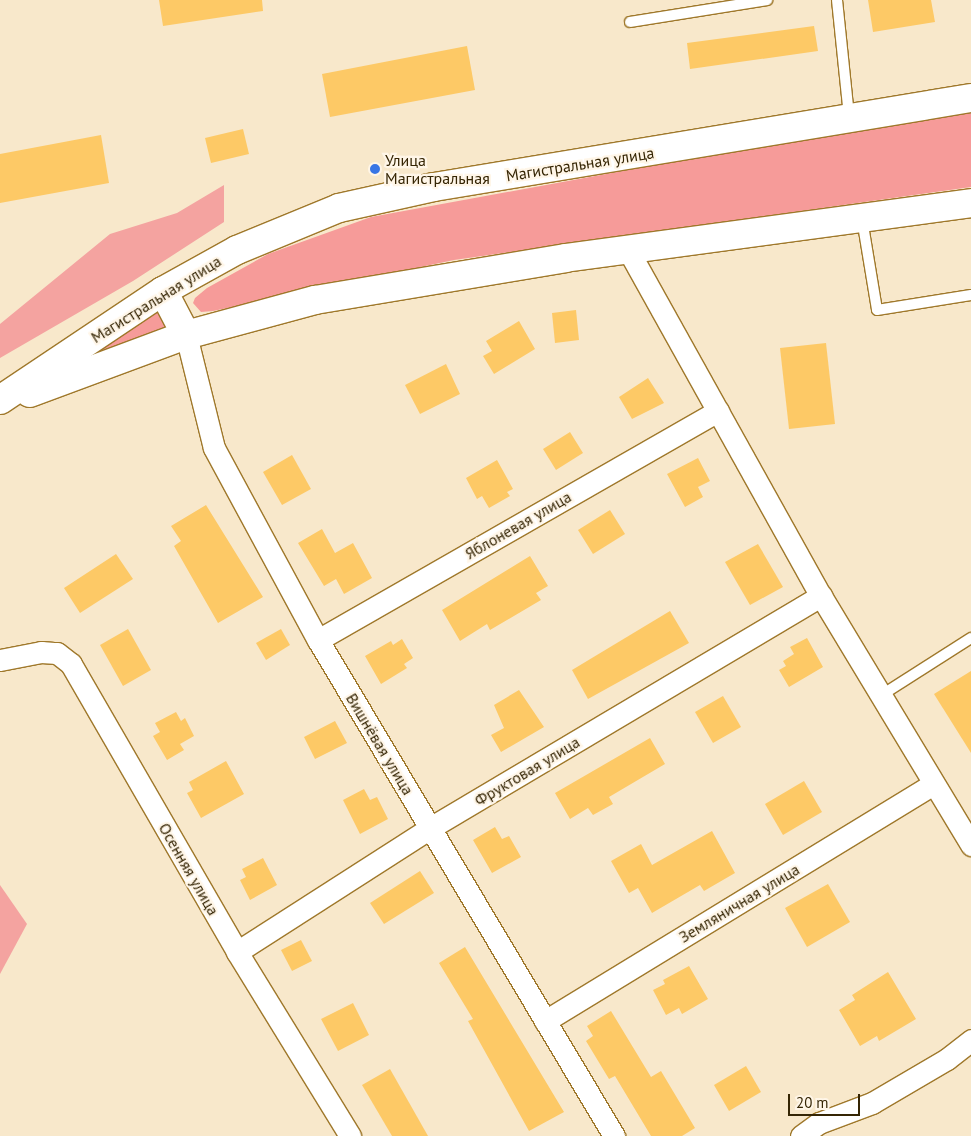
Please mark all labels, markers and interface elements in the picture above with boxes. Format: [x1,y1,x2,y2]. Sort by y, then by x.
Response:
street label: Магистральная улица [505,143,655,185]
place label: Улица Магистральная [385,150,490,188]
marker: Улица Магистральная [369,163,381,175]
street label: Магистральная улица [87,251,225,347]
street label: Яблоневая улица [461,487,575,563]
street label: Вишнёвая улица [342,690,418,798]
street label: Фруктовая улица [471,732,583,810]
street label: Осенняя улица [155,819,223,919]
street label: Земляничная улица [675,859,803,947]
scale bar [791,1084,864,1116]
text: 20 m [796,1093,829,1112]

